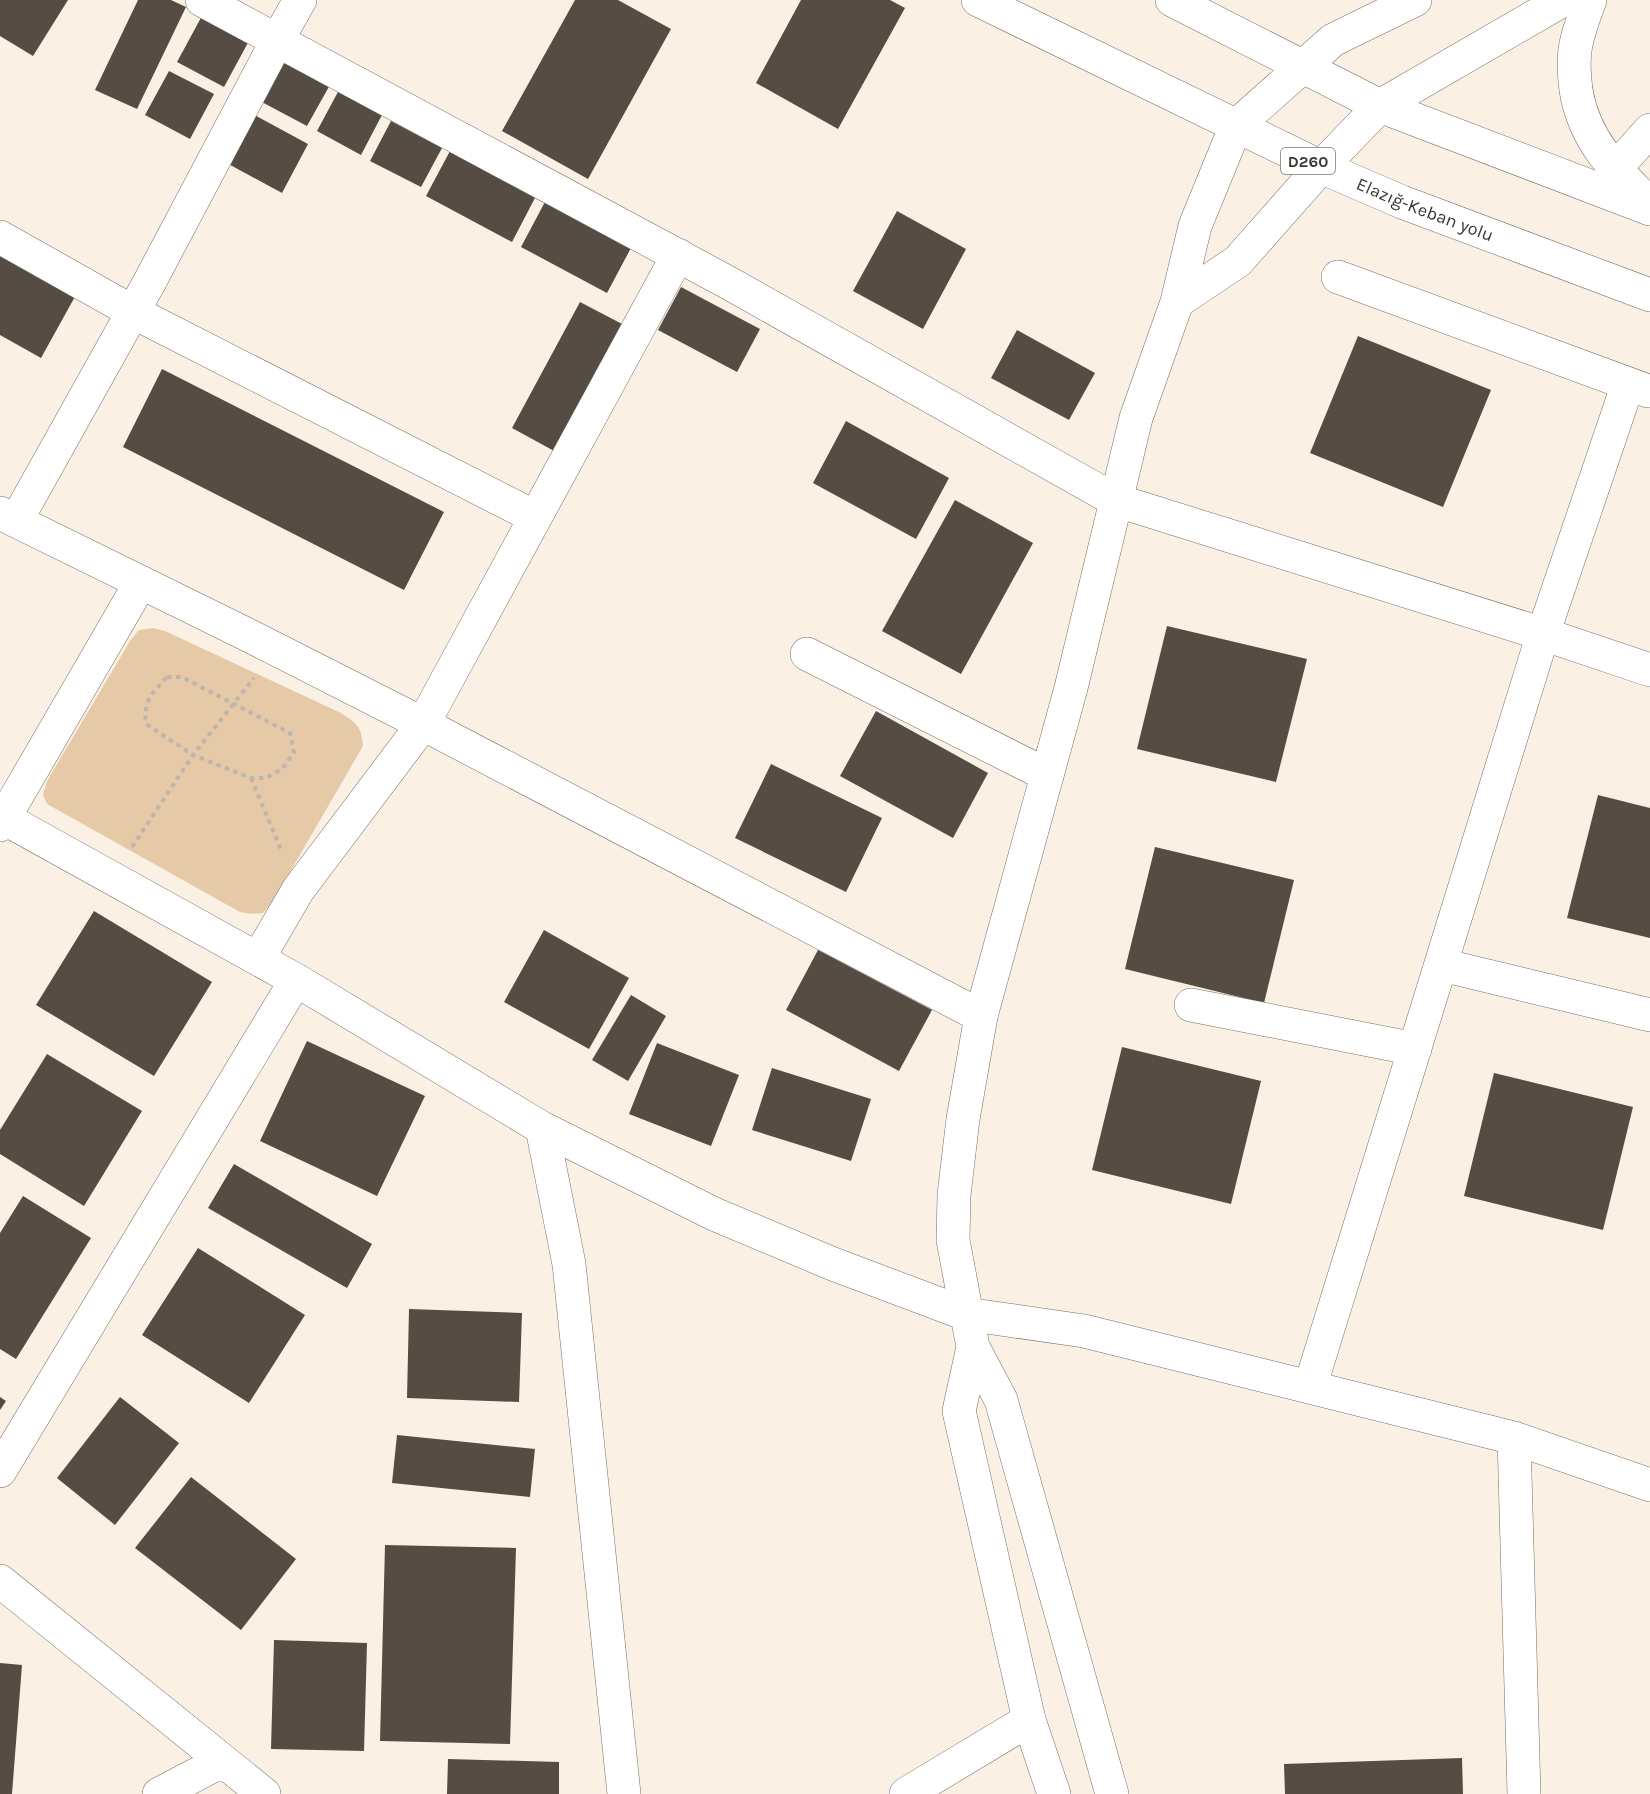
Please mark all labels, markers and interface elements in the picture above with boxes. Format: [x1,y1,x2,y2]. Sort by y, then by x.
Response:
road number: D260 [1281,148,1335,174]
street label: Elazığ-Keban yolu [1353,173,1497,246]

